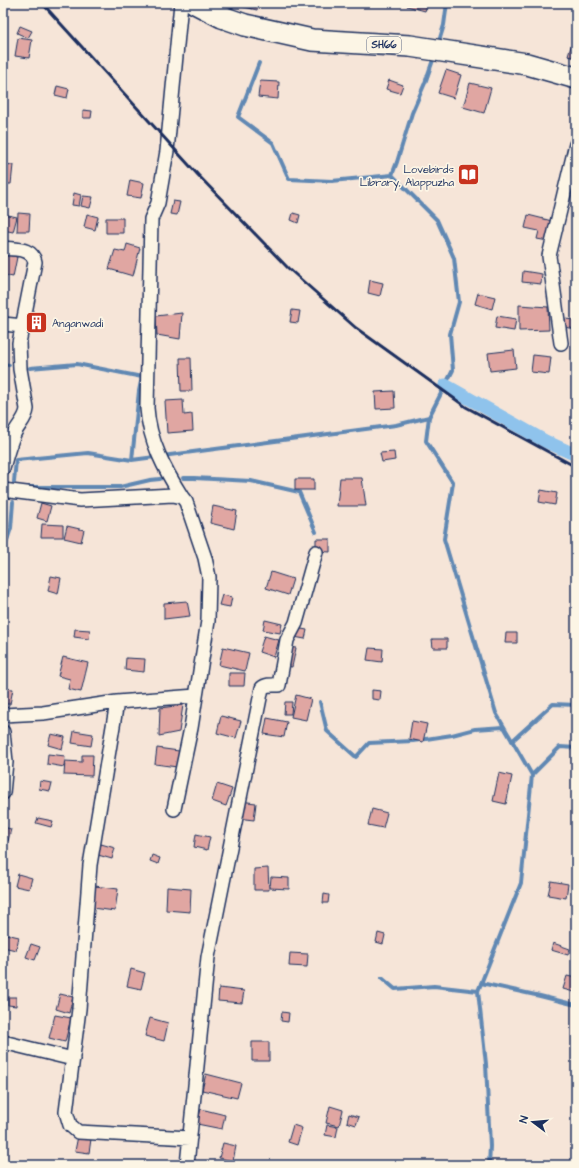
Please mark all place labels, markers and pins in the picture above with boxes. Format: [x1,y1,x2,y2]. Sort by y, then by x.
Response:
place label: Lovebirds Library, Alappuzha [360,162,454,191]
library icon: Lovebirds Library, Alappuzha [456,162,482,188]
building icon: Anganwadi [23,310,49,336]
place label: Anganwadi [52,316,103,332]

